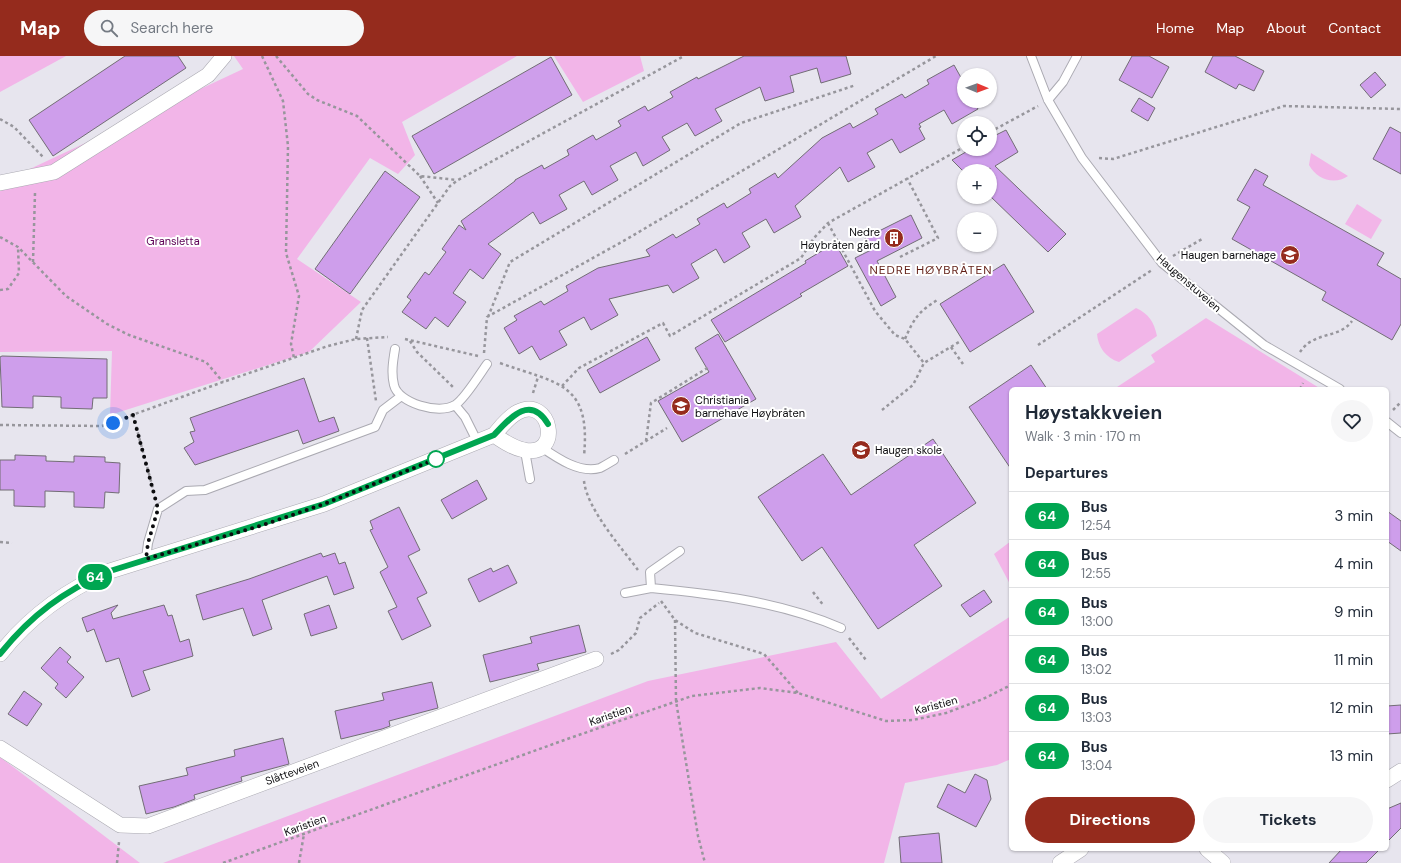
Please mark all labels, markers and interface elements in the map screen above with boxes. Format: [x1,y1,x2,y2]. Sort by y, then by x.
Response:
search box [84,10,364,46]
text: Map [20,16,60,41]
icon: search [98,17,120,39]
text: Search here [130,18,213,38]
text: Home [1156,19,1194,37]
text: Map [1216,19,1244,37]
text: About [1266,19,1306,37]
text: Contact [1328,19,1381,37]
north arrow [957,68,997,108]
map controls [957,68,997,252]
button: locate [957,116,997,156]
button: + [957,164,997,204]
button: − [957,212,997,252]
place label: Nedre Høybråten gård [801,225,880,252]
building icon: Nedre Høybråten gård [883,227,905,249]
park label: Gransletta [146,234,200,248]
school or university icon: Haugen barnehage [1279,244,1301,266]
place label: Haugen barnehage [1181,248,1276,262]
street label: Haugenstuveien [1154,251,1224,315]
district label: NEDRE HØYBRÅTEN [869,262,993,278]
place label: Christiania barnehave Høybråten [695,393,805,420]
school or university icon: Christiania barnehave Høybråten [670,395,692,417]
text: Høystakkveien [1025,400,1162,425]
button: heart [1331,400,1373,442]
your location [103,413,123,433]
text: Walk · 3 min · 170 m [1025,428,1141,445]
school or university icon: Haugen skole [850,439,872,461]
place label: Haugen skole [875,443,942,457]
unlabelled marker [427,450,445,468]
text: Departures [1025,463,1108,483]
text: Bus [1081,497,1108,517]
text: 3 min [1335,506,1373,526]
text: 64 [1038,507,1056,525]
text: 12:54 [1081,517,1111,534]
text: Bus [1081,545,1108,565]
text: 4 min [1334,554,1373,574]
text: 64 [1038,555,1056,573]
line badge: 64 [77,564,113,590]
text: 12:55 [1081,565,1111,582]
text: 64 [86,568,104,586]
text: Bus [1081,593,1108,613]
text: 9 min [1334,602,1373,622]
text: 64 [1038,603,1056,621]
text: 13:00 [1081,613,1113,630]
text: Bus [1081,641,1108,661]
text: 11 min [1334,650,1373,670]
text: 64 [1038,651,1056,669]
text: 13:02 [1081,661,1112,678]
text: Bus [1081,689,1108,709]
street label: Karistien [913,693,959,717]
text: 12 min [1330,698,1373,718]
text: 64 [1038,699,1056,717]
street label: Karistien [587,701,633,729]
text: 13:03 [1081,709,1112,726]
text: Bus [1081,737,1108,757]
text: 13 min [1330,746,1373,766]
text: 64 [1038,747,1056,765]
street label: Slåtteveien [263,756,321,788]
text: 13:04 [1081,757,1112,774]
button: Directions [1025,797,1195,843]
button: Tickets [1203,797,1373,843]
street label: Karistien [282,811,328,839]

